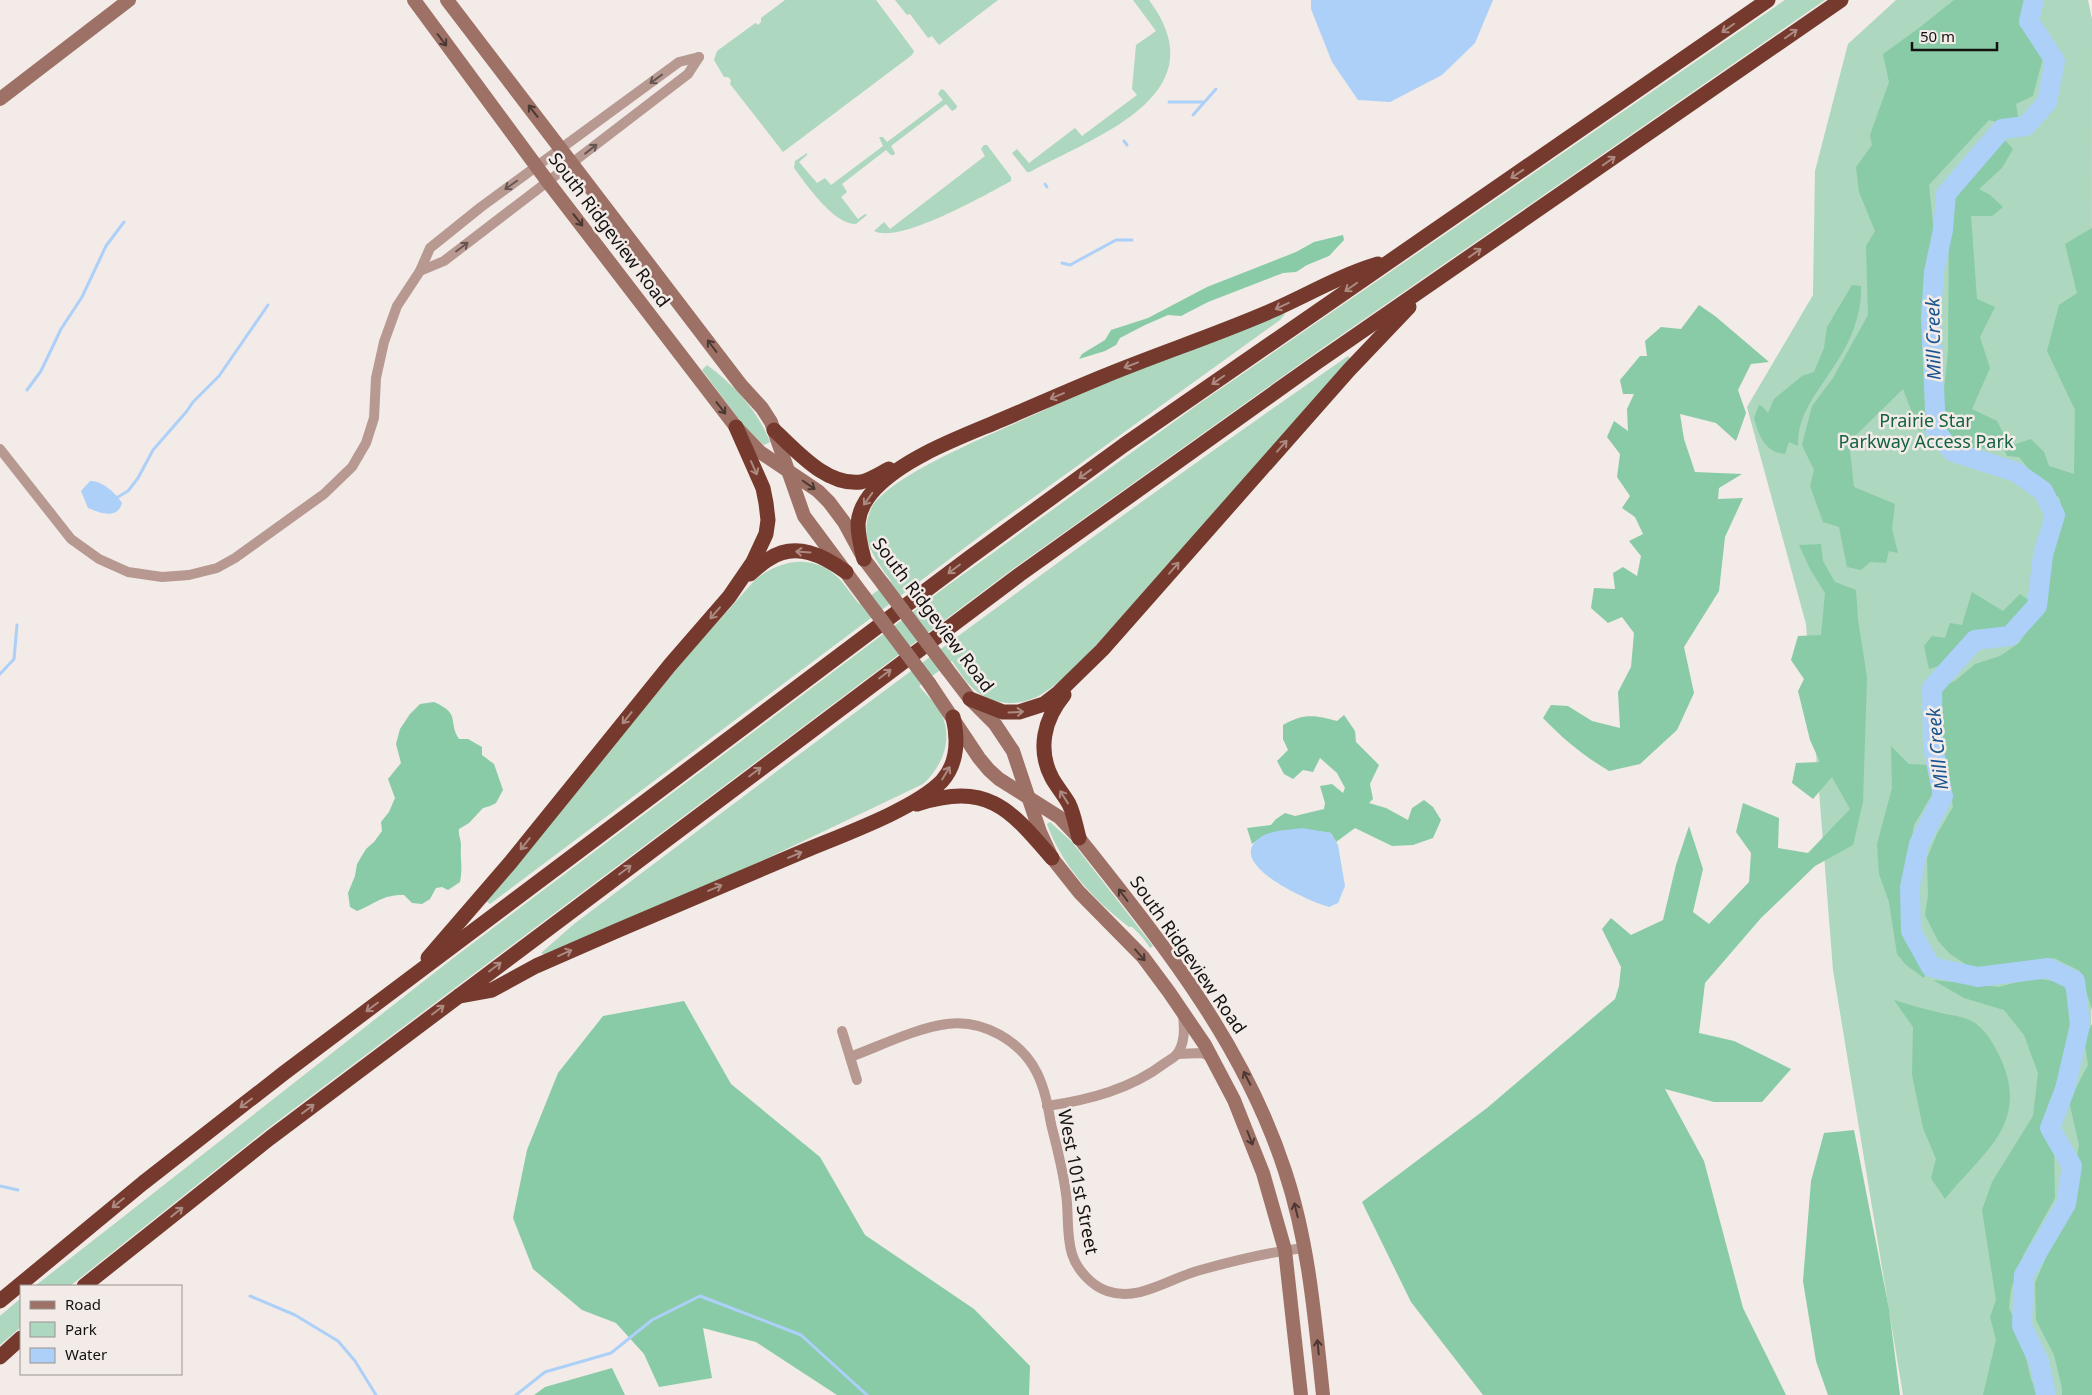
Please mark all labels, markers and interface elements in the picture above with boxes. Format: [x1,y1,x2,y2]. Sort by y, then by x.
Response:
scale bar [1912,20,1997,52]
one-way arrow [1721,23,1735,33]
text: 50 m [1920,26,1955,46]
one-way arrow [1784,29,1798,39]
one-way arrow [437,33,447,47]
one-way arrow [649,74,663,84]
one-way arrow [527,105,538,118]
one-way arrow [585,144,598,155]
street label: South Ridgeview Road [544,147,676,312]
one-way arrow [1602,156,1616,166]
one-way arrow [1510,169,1524,179]
one-way arrow [505,180,518,191]
one-way arrow [573,213,583,227]
one-way arrow [455,242,469,252]
one-way arrow [1468,248,1482,258]
one-way arrow [1344,282,1358,292]
water label: Mill Creek [1919,297,1947,380]
one-way arrow [1275,301,1290,311]
one-way arrow [706,340,717,353]
one-way arrow [1124,361,1139,371]
one-way arrow [1211,375,1225,385]
one-way arrow [1050,392,1065,402]
one-way arrow [716,401,726,415]
park label: Prairie Star Parkway Access Park [1838,408,2014,453]
one-way arrow [1276,440,1288,453]
one-way arrow [750,460,759,475]
one-way arrow [1078,469,1092,479]
one-way arrow [802,480,816,490]
one-way arrow [863,492,873,506]
street label: South Ridgeview Road [868,532,1000,697]
one-way arrow [795,548,811,557]
one-way arrow [1168,561,1180,574]
one-way arrow [948,564,961,575]
one-way arrow [709,606,720,619]
one-way arrow [878,669,891,680]
water label: Mill Creek [1920,706,1954,791]
one-way arrow [1007,707,1023,716]
one-way arrow [622,711,633,724]
one-way arrow [748,767,762,777]
one-way arrow [942,767,952,781]
one-way arrow [1059,791,1069,805]
one-way arrow [520,837,531,850]
one-way arrow [787,849,802,859]
one-way arrow [618,864,631,875]
street label: South Ridgeview Road [1125,871,1252,1038]
one-way arrow [707,883,722,893]
one-way arrow [1118,889,1129,902]
one-way arrow [557,947,572,957]
one-way arrow [1135,949,1146,962]
one-way arrow [488,962,501,973]
one-way arrow [366,1002,379,1013]
one-way arrow [431,1005,444,1016]
one-way arrow [1242,1071,1251,1086]
one-way arrow [239,1098,253,1108]
one-way arrow [301,1103,314,1114]
street label: West 101st Street [1053,1107,1105,1257]
one-way arrow [1246,1130,1255,1145]
one-way arrow [111,1198,124,1209]
one-way arrow [1291,1202,1300,1218]
one-way arrow [170,1207,183,1218]
legend [20,1285,182,1375]
text: Road [65,1294,101,1314]
text: Park [65,1319,97,1339]
one-way arrow [1313,1339,1323,1355]
text: Water [65,1344,107,1364]

